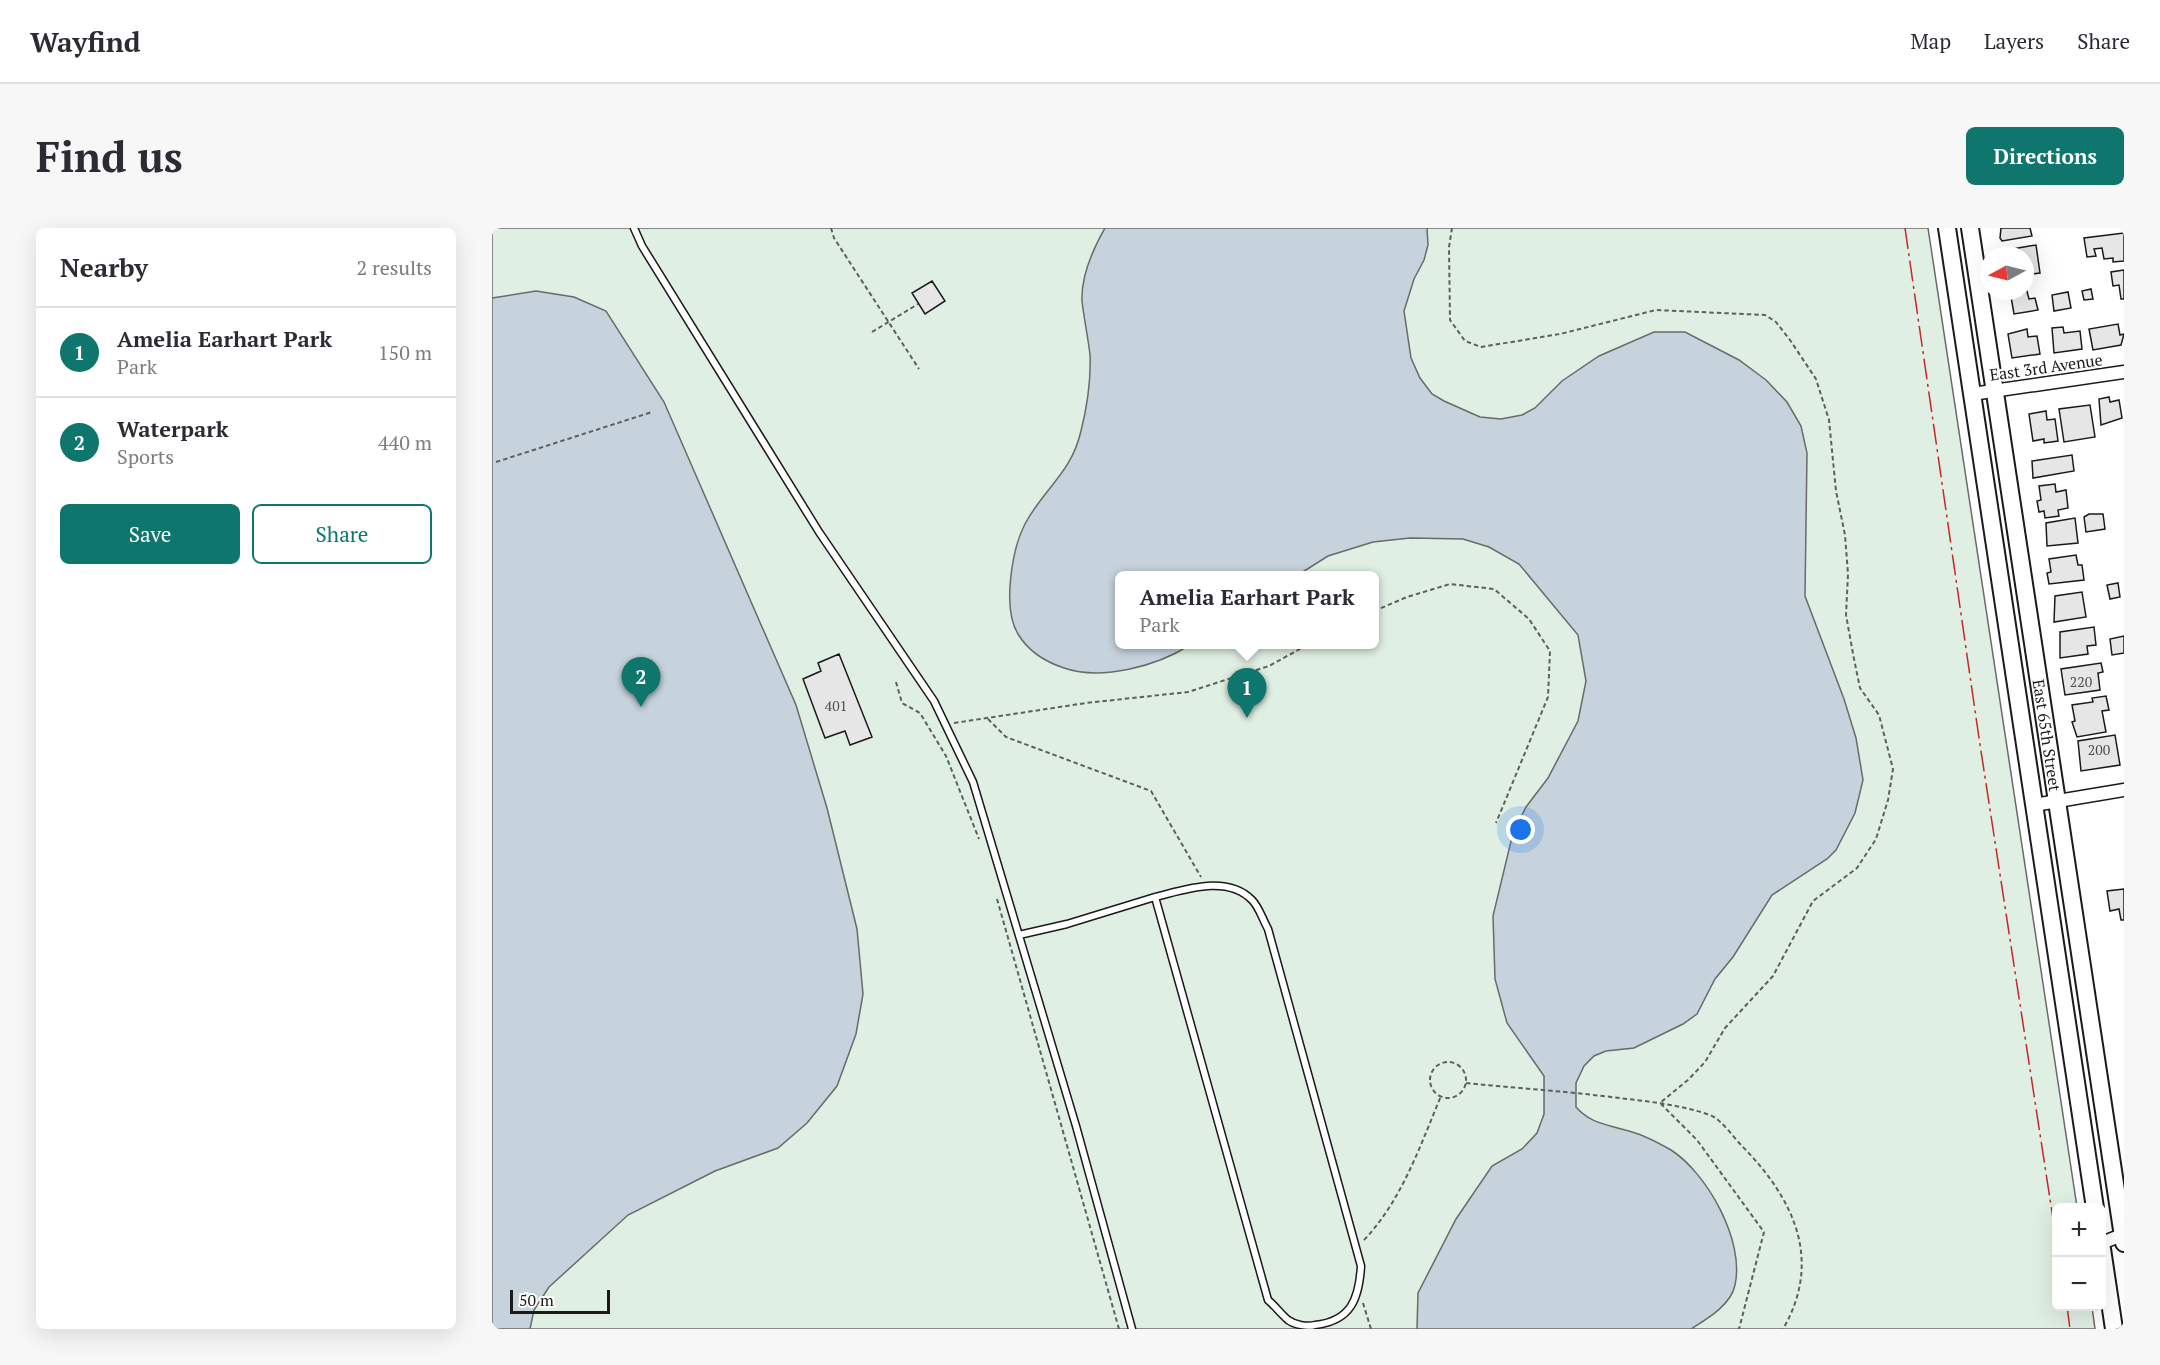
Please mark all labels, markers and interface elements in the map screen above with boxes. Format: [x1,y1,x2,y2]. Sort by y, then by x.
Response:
text: Wayfind [30,23,141,60]
text: Map [1910,27,1951,55]
text: Layers [1984,27,2044,55]
text: Share [2077,27,2130,55]
button: Directions [1966,127,2124,185]
text: Find us [36,128,183,184]
north arrow [1980,246,2034,300]
text: Nearby [60,250,148,284]
text: 2 results [357,254,432,281]
text: Amelia Earhart Park [117,324,332,353]
text: 1 [74,339,85,366]
text: 150 m [378,339,432,366]
street label: East 3rd Avenue [1988,348,2104,386]
text: Park [117,353,157,380]
text: Waterpark [117,414,228,443]
text: 2 [74,429,85,456]
text: 440 m [378,429,432,456]
text: Sports [117,443,174,470]
button: Save [60,504,240,564]
button: Share [252,504,432,564]
popup [1115,571,1379,649]
text: Amelia Earhart Park [1139,582,1355,611]
text: Park [1139,611,1179,638]
pin: 2 [622,658,660,707]
pin: 1 [1228,668,1266,718]
house number: 220 [2070,672,2092,691]
street label: East 65th Street [2028,678,2066,793]
house number: 401 [825,696,847,715]
house number: 200 [2088,740,2110,759]
your location [1506,815,1535,844]
map controls [2052,1203,2106,1311]
button: + [2052,1203,2106,1257]
button: − [2052,1257,2106,1311]
scale bar [510,1287,610,1314]
text: 50 m [519,1289,554,1311]

